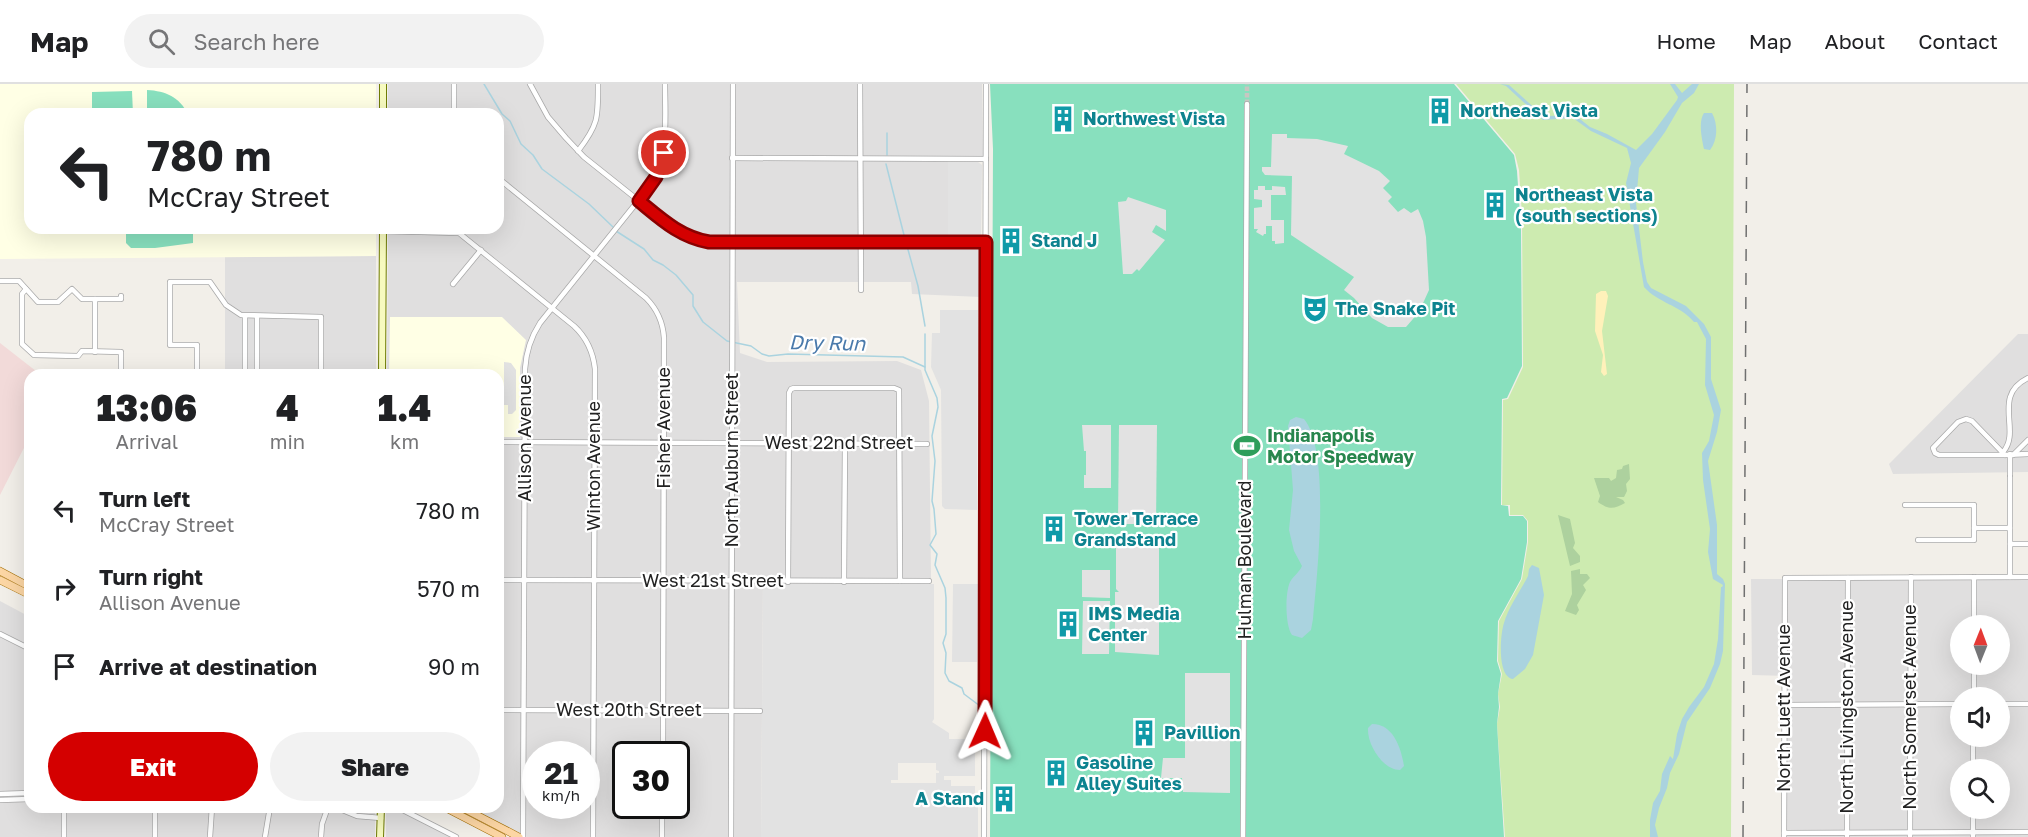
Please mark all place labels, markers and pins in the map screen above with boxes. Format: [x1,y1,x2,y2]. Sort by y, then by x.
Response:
building icon: Northeast Vista [1425,96,1455,126]
place label: Northeast Vista [1460,99,1598,121]
building icon: Northwest Vista [1048,104,1078,134]
place label: Northwest Vista [1083,107,1225,129]
pin [638,127,689,178]
place label: Northeast Vista (south sections) [1515,183,1658,226]
building icon: Northeast Vista (south sections) [1480,190,1510,220]
building icon: Stand J [996,226,1026,256]
place label: Stand J [1031,229,1097,251]
theatre icon: The Snake Pit [1300,294,1330,324]
place label: The Snake Pit [1335,297,1456,319]
place label: Indianapolis Motor Speedway [1267,424,1414,467]
sports icon: Indianapolis Motor Speedway [1232,431,1262,461]
place label: Tower Terrace Grandstand [1074,507,1198,550]
building icon: Tower Terrace Grandstand [1039,514,1069,544]
place label: IMS Media Center [1088,602,1180,645]
building icon: IMS Media Center [1053,609,1083,639]
building icon: Pavillion [1129,718,1159,748]
place label: Pavillion [1164,721,1240,743]
place label: Gasoline Alley Suites [1076,751,1182,794]
building icon: Gasoline Alley Suites [1041,758,1071,788]
building icon: A Stand [989,784,1019,814]
place label: A Stand [915,787,984,809]

